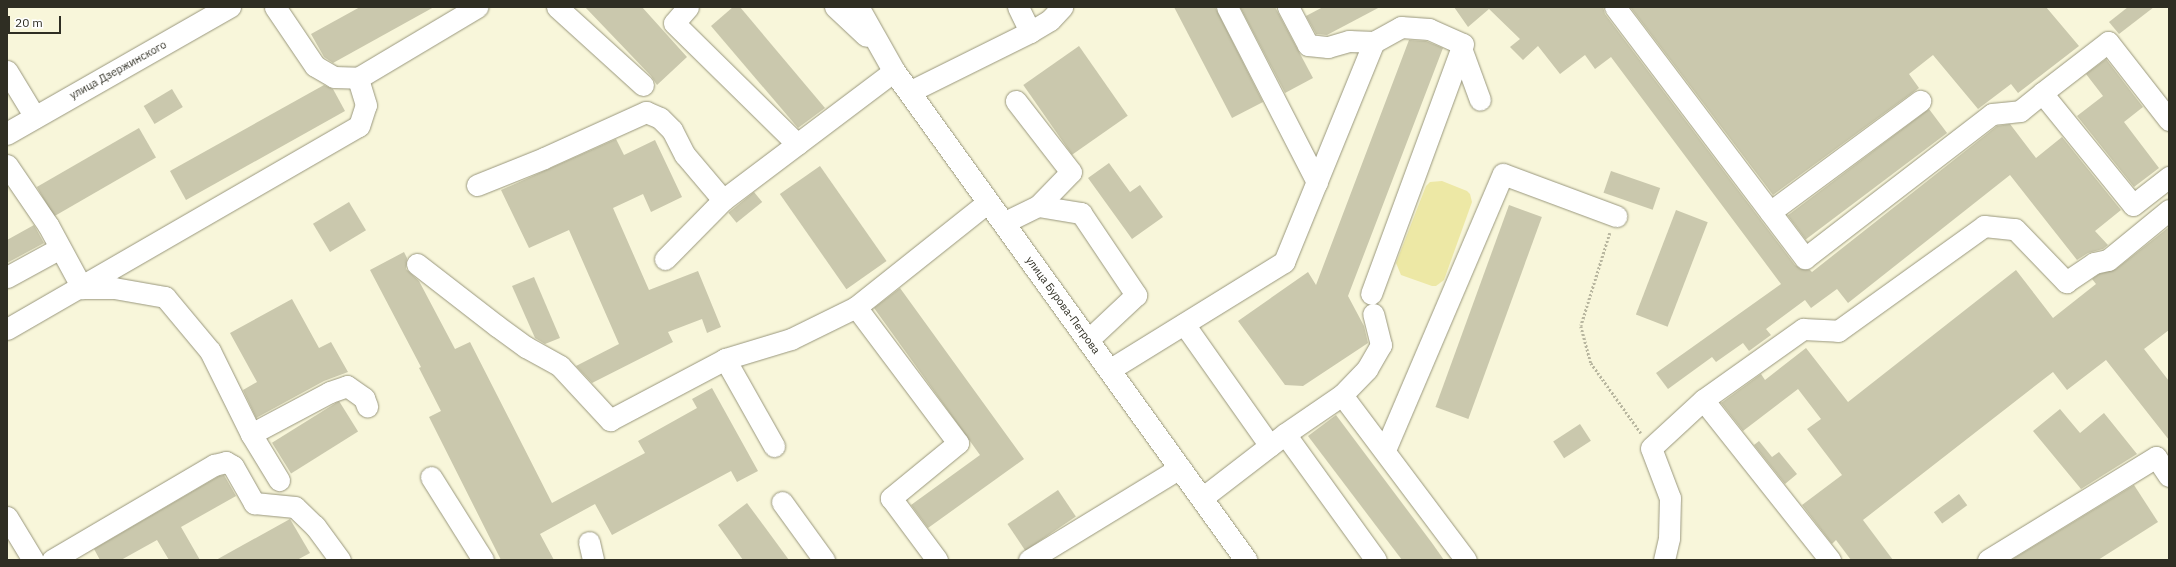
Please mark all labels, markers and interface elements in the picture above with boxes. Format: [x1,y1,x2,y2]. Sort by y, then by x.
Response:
scale bar [10,8,63,34]
text: 20 m [15,15,43,30]
street label: улица Дзержинского [67,38,169,102]
street label: улица Бурова-Петрова [1023,254,1103,356]

